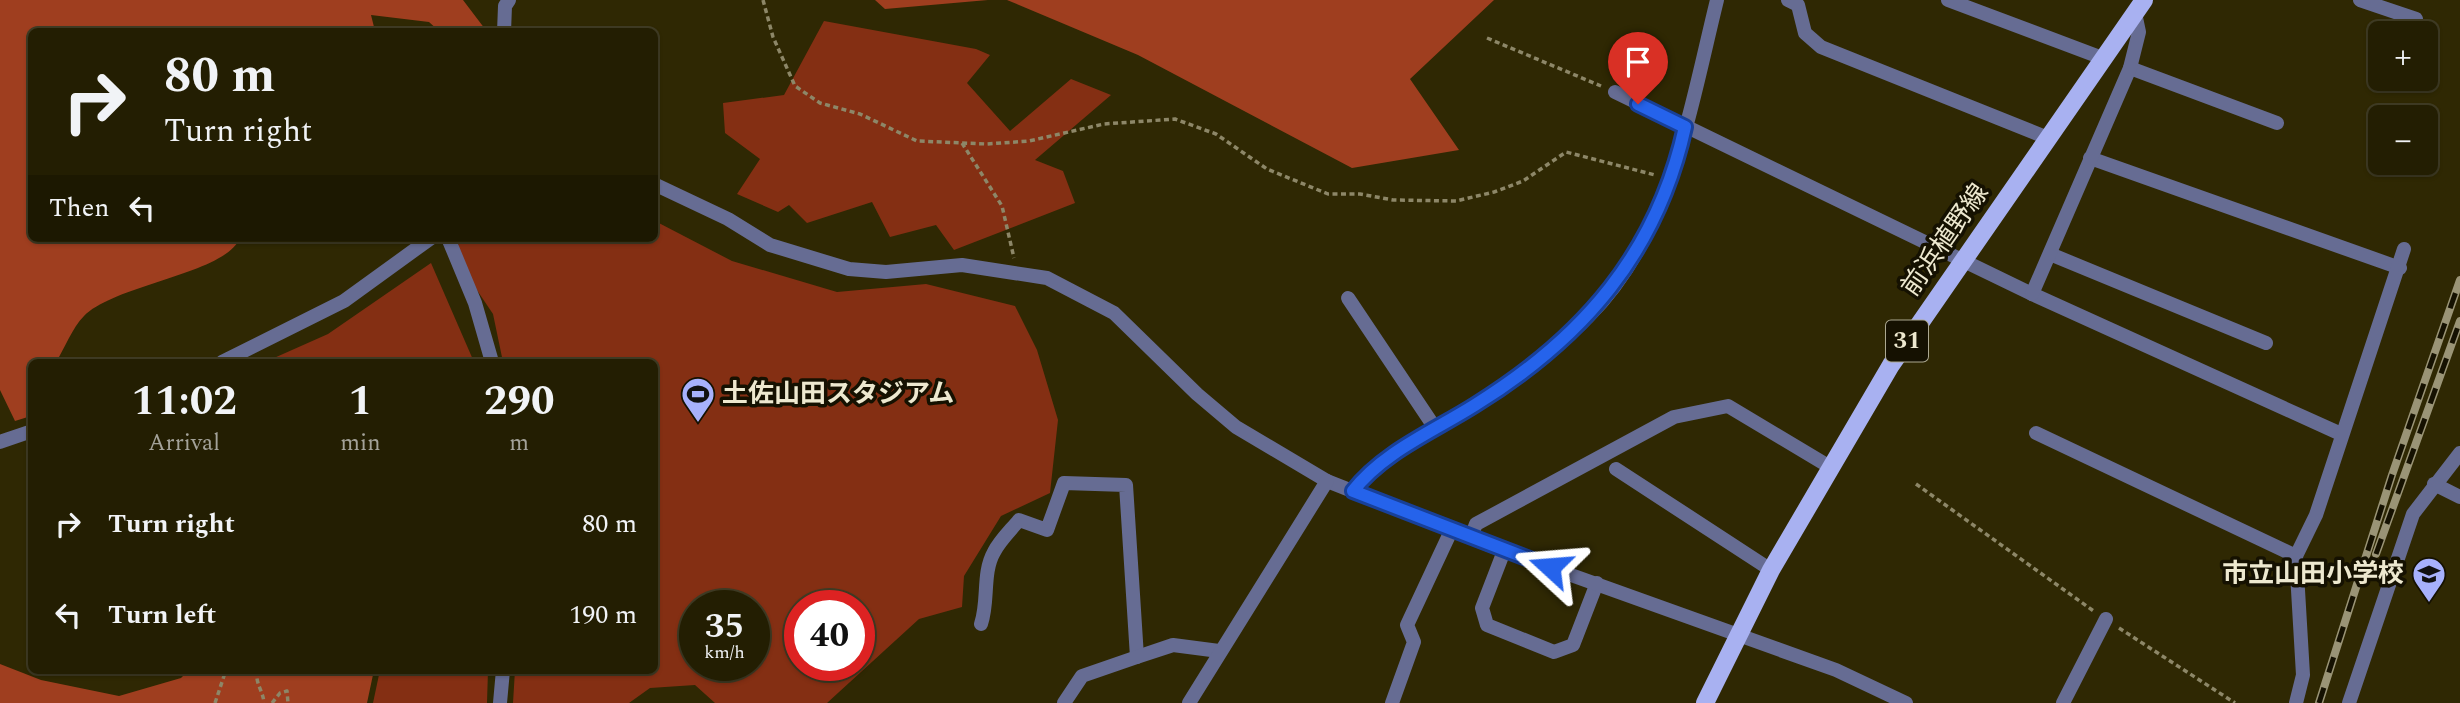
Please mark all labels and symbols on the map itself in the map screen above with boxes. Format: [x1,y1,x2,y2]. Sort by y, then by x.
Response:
pin [1608,32,1668,104]
street label: 前浜植野線 [1891,175,1999,305]
road number: 31 [1886,320,1928,362]
place label: 土佐山田スタジアム [722,374,954,414]
sports icon: 土佐山田スタジアム [679,375,717,424]
position arrow [1513,530,1587,604]
place label: 市立山田小学校 [2222,554,2404,594]
school or university icon: 市立山田小学校 [2410,555,2448,604]
speed limit sign: 40 [784,590,875,681]

